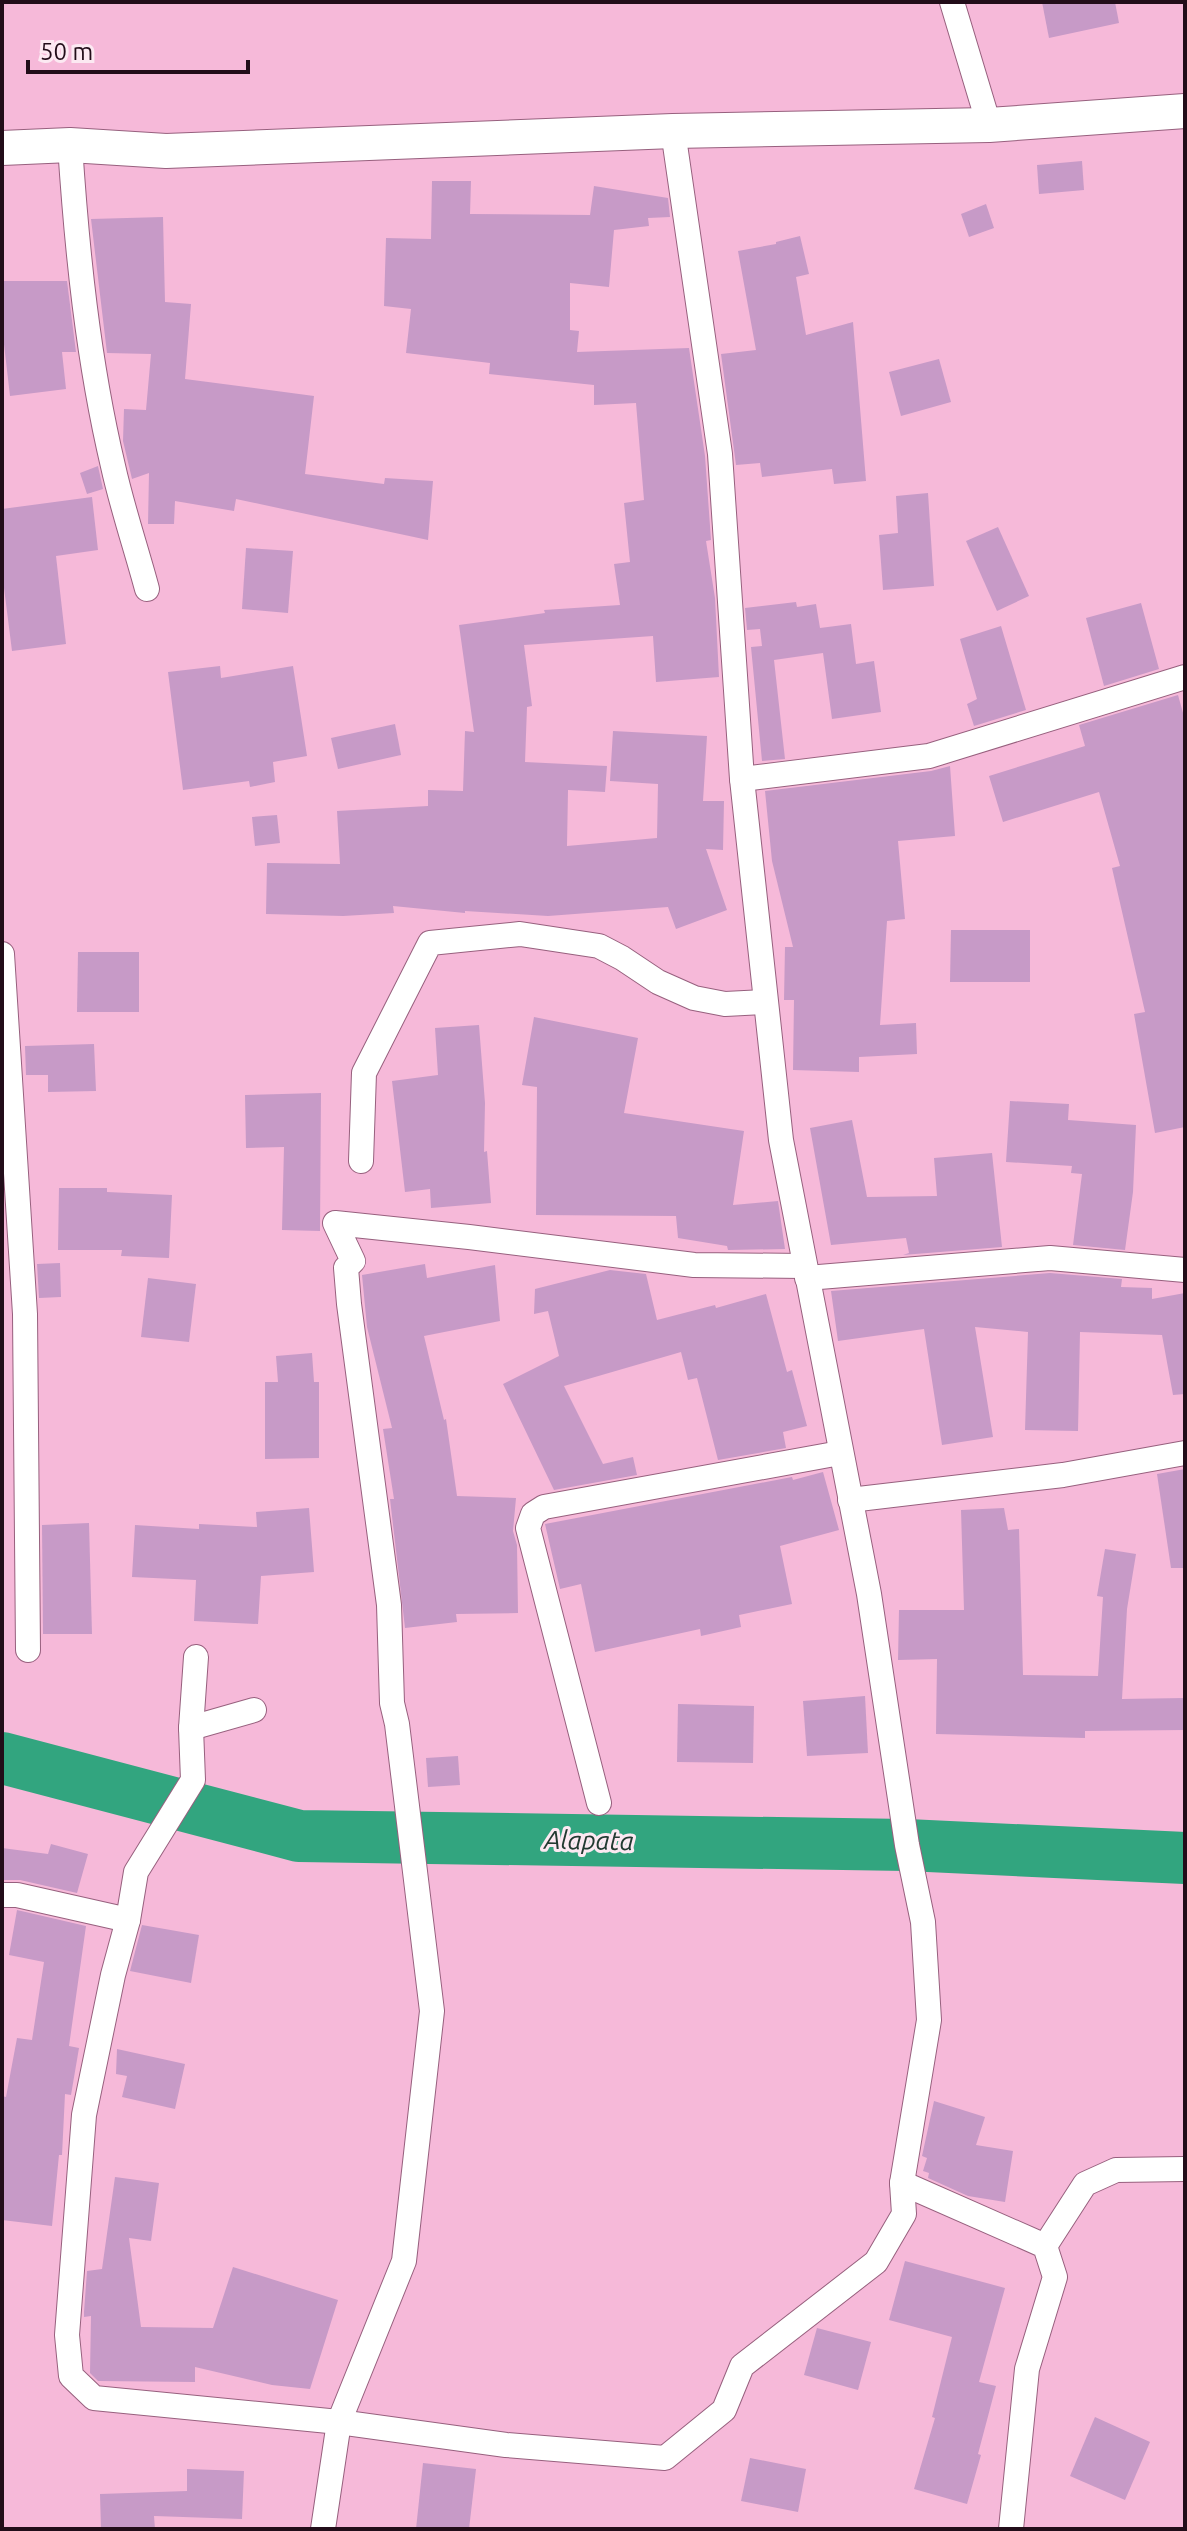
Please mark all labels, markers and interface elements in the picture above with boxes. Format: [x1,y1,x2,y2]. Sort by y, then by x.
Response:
scale bar [28,24,248,74]
text: 50 m [40,38,93,65]
water label: Alapata [542,1825,634,1855]

